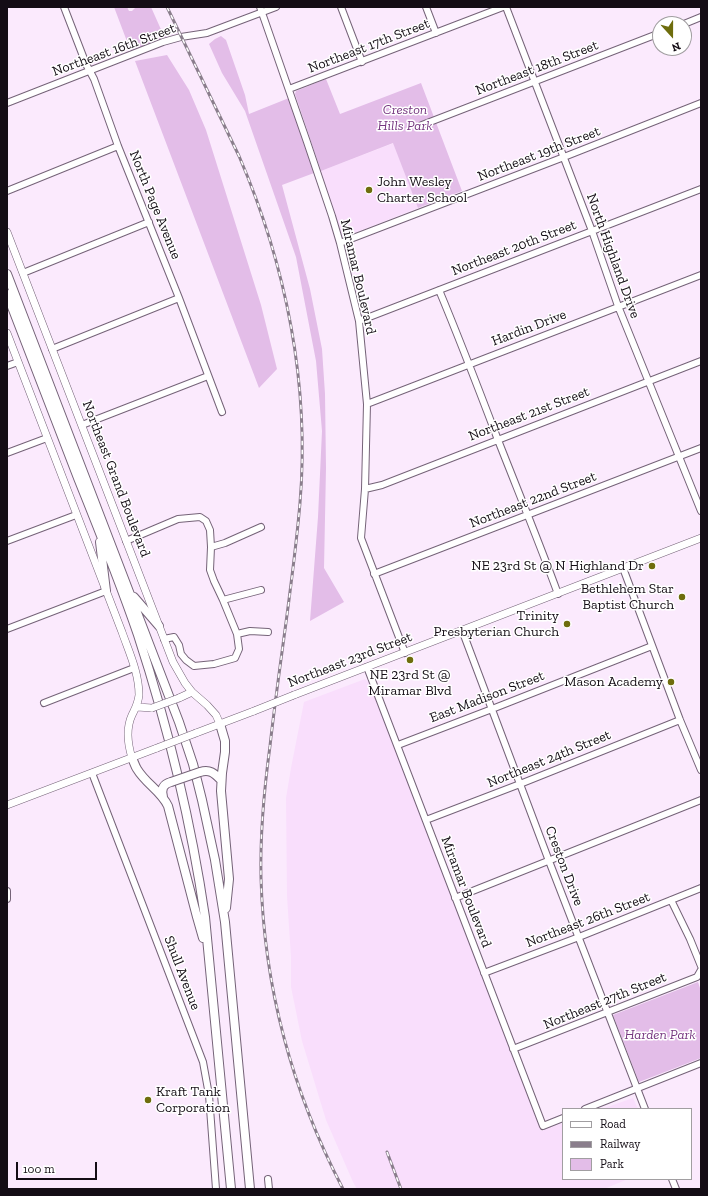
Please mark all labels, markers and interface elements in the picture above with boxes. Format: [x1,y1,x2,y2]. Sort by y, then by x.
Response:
street label: Northeast 17th Street [306,15,432,77]
north arrow [652,16,692,56]
street label: Northeast 16th Street [50,20,178,80]
street label: Northeast 18th Street [473,37,601,99]
text: N [670,39,682,54]
park label: Creston Hills Park [378,102,432,134]
street label: Northeast 19th Street [475,123,603,185]
street label: North Page Avenue [126,148,184,262]
place label: John Wesley Charter School [377,174,467,206]
marker: John Wesley Charter School [364,185,374,195]
street label: North Highland Drive [583,191,643,321]
street label: Northeast 20th Street [449,216,579,280]
street label: Miramar Boulevard [337,218,379,336]
street label: Hardin Drive [489,306,569,350]
street label: Northeast 21st Street [466,383,592,445]
street label: Northeast Grand Boulevard [78,398,154,560]
street label: Northeast 22nd Street [467,468,599,532]
place label: NE 23rd St @ N Highland Dr [471,558,644,574]
marker: NE 23rd St @ N Highland Dr [647,561,657,571]
place label: Bethlehem Star Baptist Church [581,581,674,614]
marker: Bethlehem Star Baptist Church [677,592,687,602]
place label: Trinity Presbyterian Church [434,608,559,640]
marker: Trinity Presbyterian Church [562,619,572,629]
street label: Northeast 23rd Street [286,629,414,691]
marker: NE 23rd St @ Miramar Blvd [405,655,415,665]
place label: NE 23rd St @ Miramar Blvd [368,667,452,700]
street label: East Madison Street [427,667,547,727]
place label: Mason Academy [564,674,663,690]
marker: Mason Academy [666,677,676,687]
street label: Northeast 24th Street [485,727,613,791]
street label: Creston Drive [541,824,587,908]
street label: Miramar Boulevard [437,834,495,950]
street label: Northeast 26th Street [524,889,652,951]
street label: Shull Avenue [160,934,204,1012]
street label: Northeast 27th Street [541,969,669,1033]
park label: Harden Park [624,1027,696,1043]
place label: Kraft Tank Corporation [156,1084,230,1116]
marker: Kraft Tank Corporation [143,1095,153,1105]
legend [562,1108,692,1180]
text: Road [600,1117,626,1131]
text: Railway [600,1137,641,1151]
scale bar [18,1154,99,1180]
text: Park [600,1157,624,1171]
text: 100 m [23,1162,55,1176]

